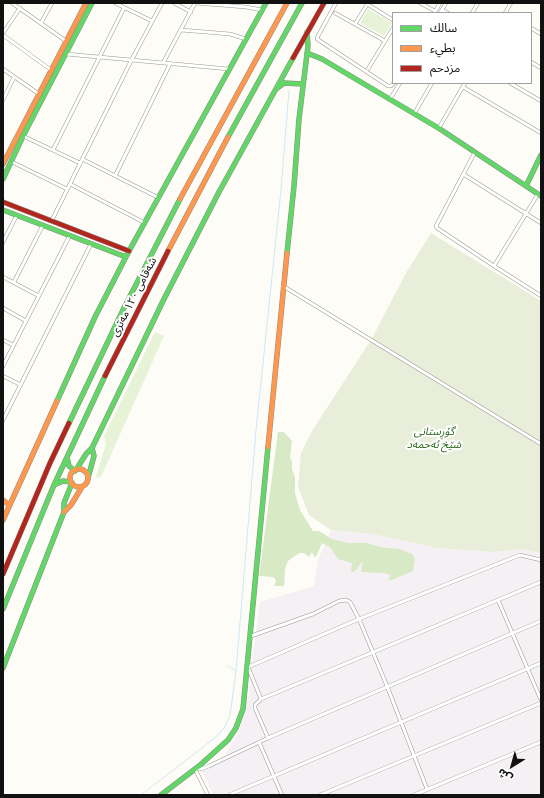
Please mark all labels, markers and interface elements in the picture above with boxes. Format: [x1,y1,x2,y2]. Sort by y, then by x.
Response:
legend [392,12,532,84]
text: سالك [430,20,457,35]
text: بطيء [430,40,456,55]
text: مزدحم [430,60,460,75]
street label: شەقامی ١٢٠ مەتری [108,255,160,339]
park label: گۆڕستانی شێخ ئەحمەد [407,425,461,451]
north arrow [492,746,532,786]
text: ش [495,765,515,786]

